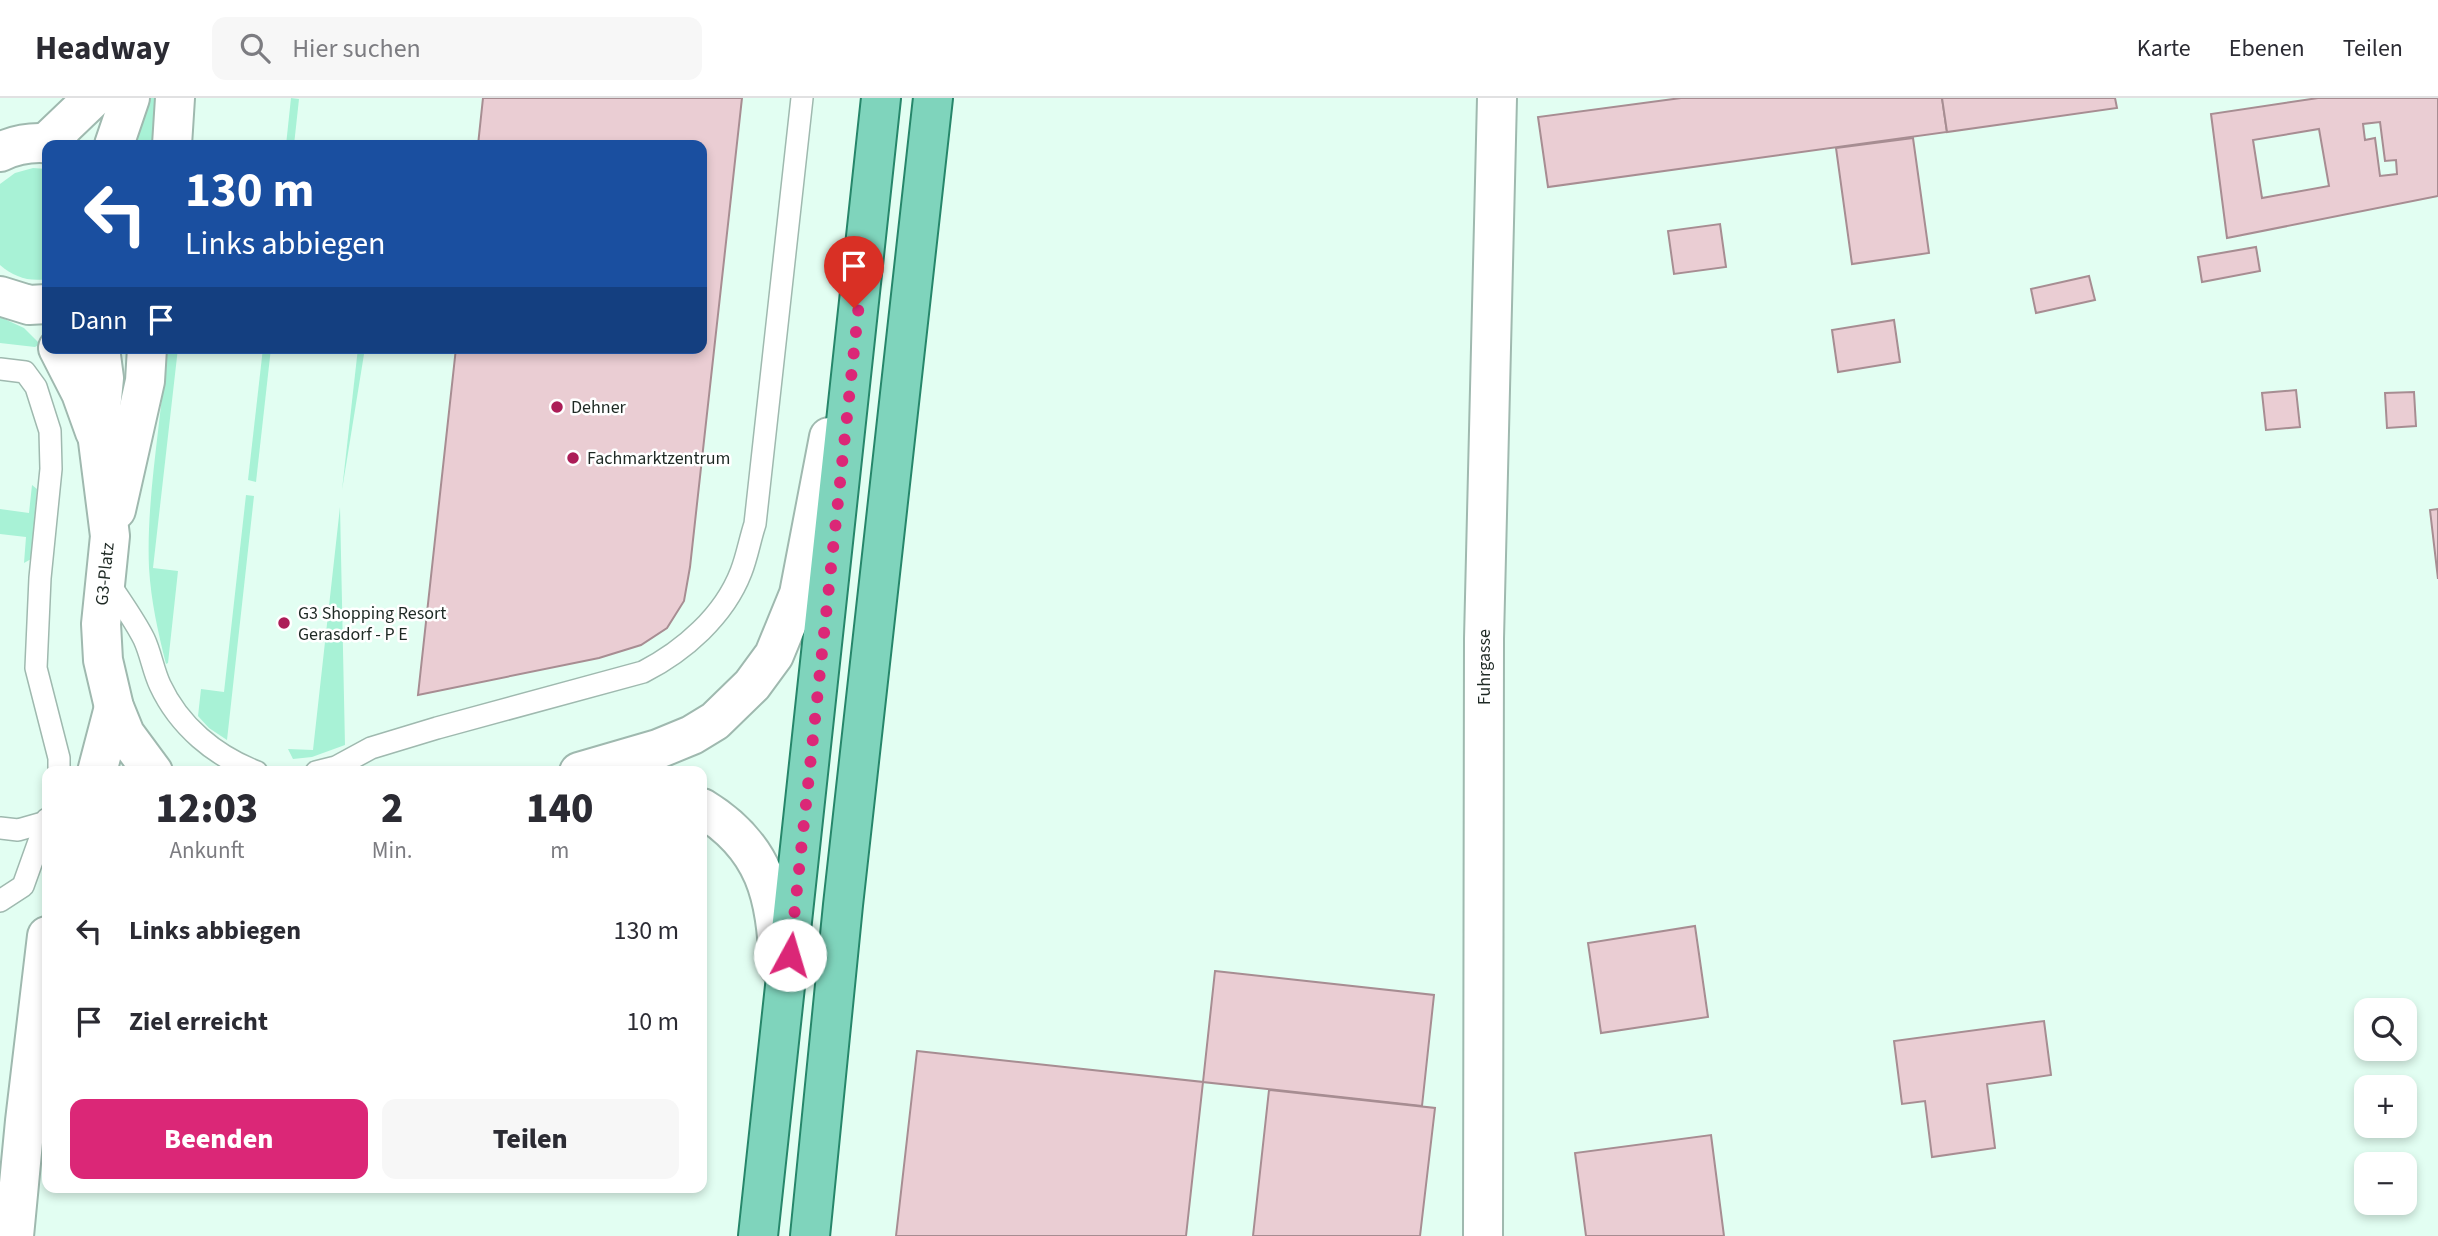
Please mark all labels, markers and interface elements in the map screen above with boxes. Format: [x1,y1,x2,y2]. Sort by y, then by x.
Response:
search box [212,17,702,80]
text: Headway [35,25,170,72]
icon: search [236,29,274,67]
text: Hier suchen [292,30,421,67]
text: Karte [2137,31,2191,66]
text: Ebenen [2229,31,2305,66]
text: Teilen [2343,31,2403,66]
text: 130 m [185,156,314,226]
icon: left [70,168,161,259]
text: Links abbiegen [185,221,386,267]
pin [824,236,884,308]
icon: arrive [835,247,873,285]
icon: arrive [142,301,180,339]
text: Dann [70,302,128,339]
place label: Dehner [571,395,627,420]
marker: Dehner [549,399,565,415]
place label: Fachmarktzentrum [587,446,731,471]
marker: Fachmarktzentrum [565,450,581,466]
street label: G3-Platz [89,541,121,607]
place label: G3 Shopping Resort Gerasdorf - P E [298,601,446,647]
marker: G3 Shopping Resort Gerasdorf - P E [276,615,292,631]
street label: Fuhrgasse [1472,629,1497,705]
text: 12:03 [156,779,258,839]
text: 2 [381,779,403,839]
text: 140 [526,779,593,839]
text: Ankunft [169,834,244,867]
text: Min. [372,834,413,867]
text: m [550,834,569,867]
icon: left [70,912,108,950]
text: Links abbiegen [129,912,301,949]
text: 130 m [613,912,679,949]
position arrow [753,918,827,992]
map controls [2354,998,2417,1215]
button: search [2354,998,2417,1061]
icon: arrive [70,1003,108,1041]
text: Ziel erreicht [129,1003,268,1040]
text: 10 m [626,1003,679,1040]
button: + [2354,1075,2417,1138]
button: Beenden [70,1099,368,1179]
button: Teilen [382,1099,679,1179]
button: − [2354,1152,2417,1215]

